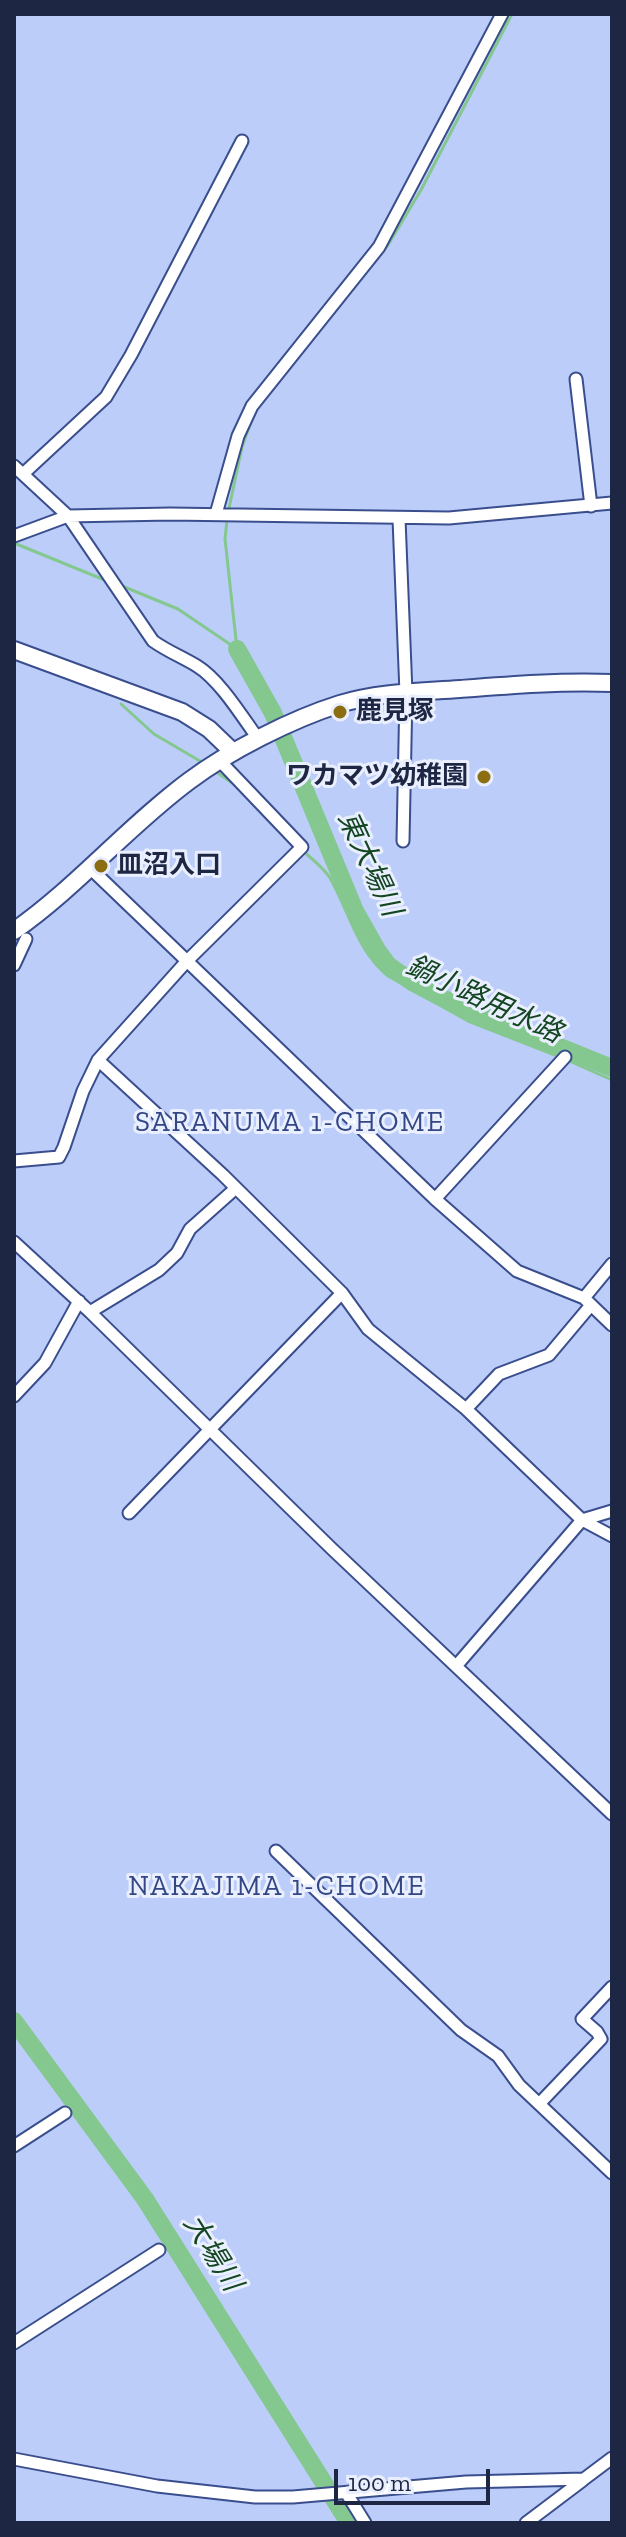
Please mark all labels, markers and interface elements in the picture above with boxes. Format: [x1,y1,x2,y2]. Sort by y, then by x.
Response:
place label: 鹿見塚 [356,696,434,728]
marker: 鹿見塚 [331,703,349,721]
place label: ワカマツ幼稚園 [286,761,468,793]
marker: ワカマツ幼稚園 [475,768,493,786]
water label: 東大場川 [330,806,408,922]
place label: 皿沼入口 [117,850,221,882]
marker: 皿沼入口 [92,857,110,875]
water label: 鍋小路用水路 [401,949,567,1051]
district label: SARANUMA 1-CHOME [135,1106,445,1140]
district label: NAKAJIMA 1-CHOME [128,1870,426,1904]
water label: 大場川 [175,2208,249,2298]
scale bar [338,2453,494,2503]
text: 100 m [348,2468,411,2497]

